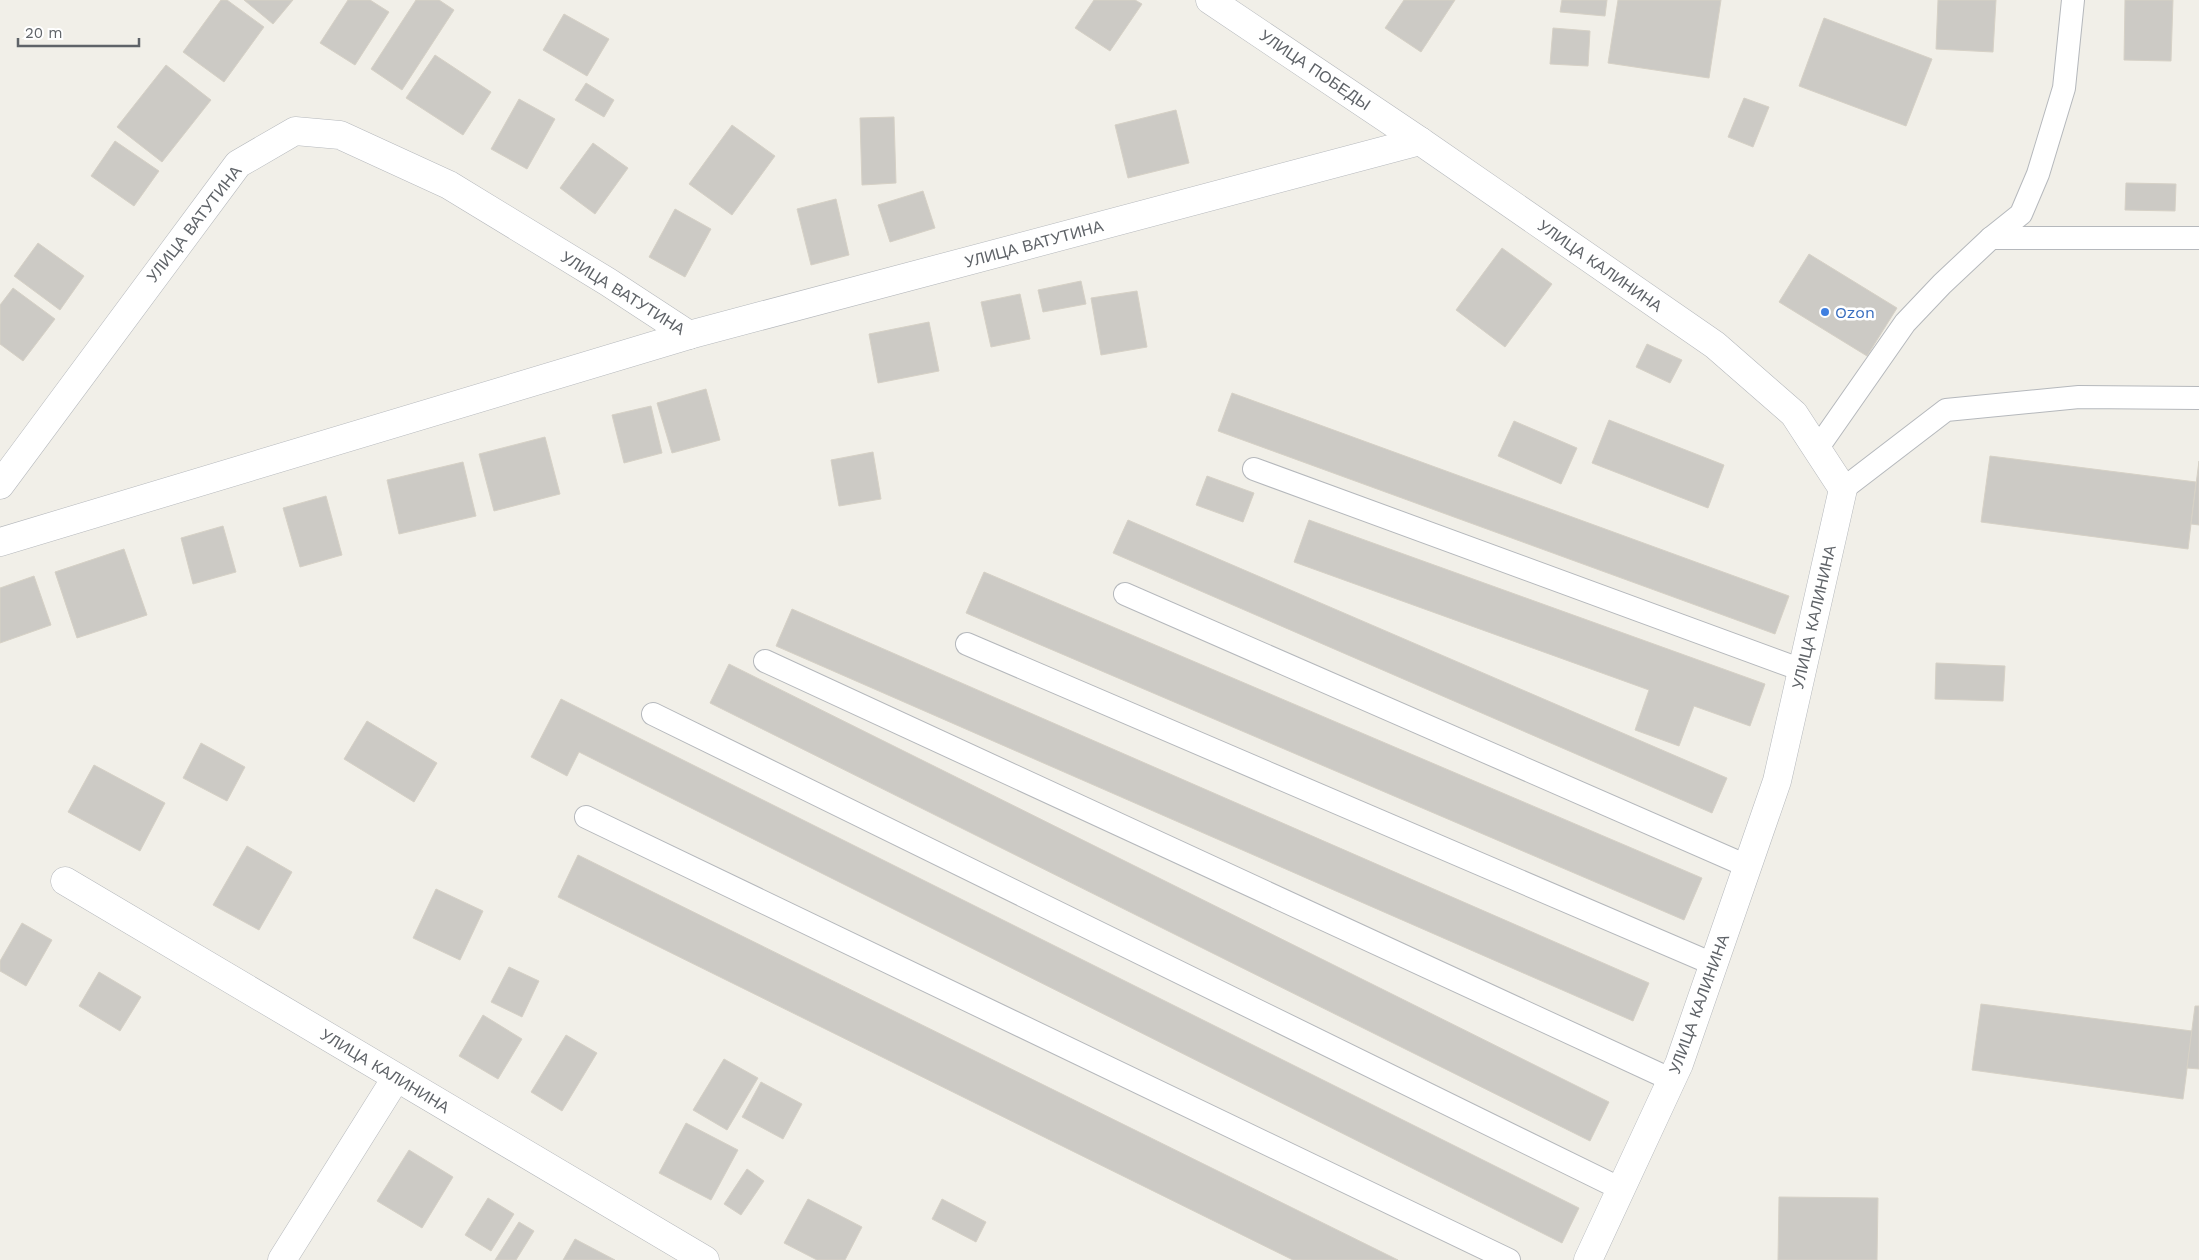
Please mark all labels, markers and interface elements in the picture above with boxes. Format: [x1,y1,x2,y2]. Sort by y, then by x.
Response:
scale bar [18,15,139,47]
text: 20 m [25,24,63,42]
street label: УЛИЦА ПОБЕДЫ [1256,26,1374,114]
street label: УЛИЦА ВАТУТИНА [143,162,246,286]
street label: УЛИЦА ВАТУТИНА [963,216,1106,272]
street label: УЛИЦА КАЛИНИНА [1534,216,1666,316]
street label: УЛИЦА ВАТУТИНА [557,247,689,339]
place label: Ozon [1835,303,1875,322]
marker: Ozon [1819,306,1831,318]
street label: УЛИЦА КАЛИНИНА [1788,543,1840,691]
street label: УЛИЦА КАЛИНИНА [1665,931,1733,1076]
street label: УЛИЦА КАЛИНИНА [317,1025,453,1117]

